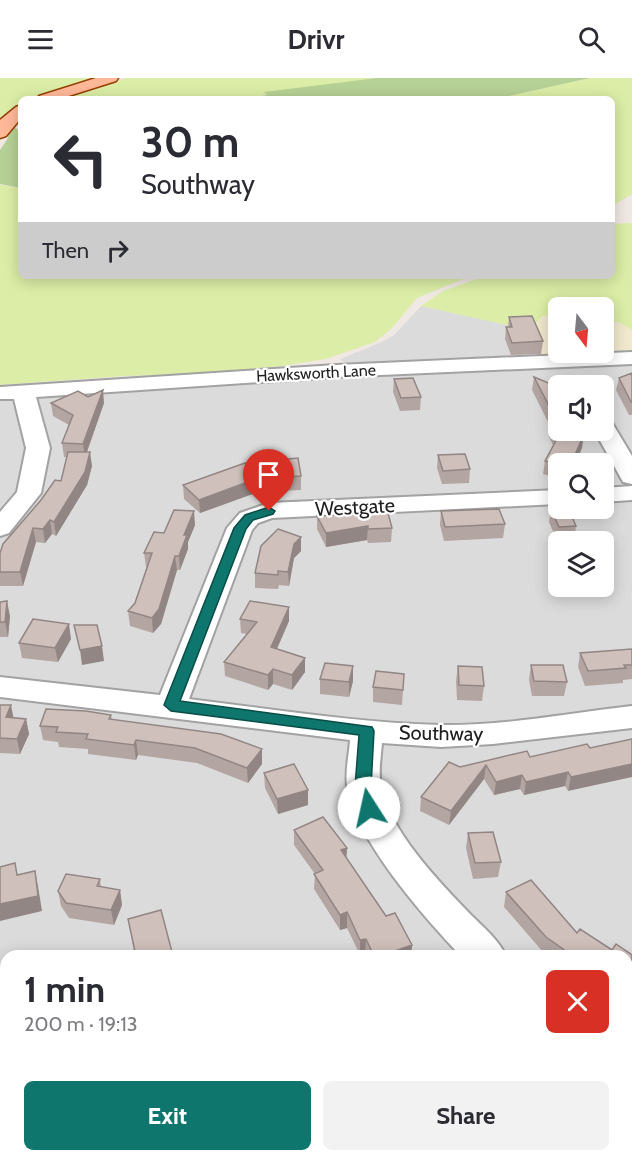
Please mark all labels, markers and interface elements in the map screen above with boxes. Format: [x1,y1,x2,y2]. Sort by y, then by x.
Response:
icon: menu [24,23,57,56]
text: Drivr [288,23,344,56]
icon: search [575,23,608,56]
text: 30 m [141,116,239,168]
icon: left [42,120,120,198]
text: Southway [141,168,255,201]
icon: right [101,234,134,267]
text: Then [42,237,89,264]
north arrow [548,297,614,363]
map controls [548,297,614,597]
street label: Hawksworth Lane [256,360,376,386]
button: sound [548,375,614,441]
pin [243,449,294,511]
button: search [548,453,614,519]
icon: arrive [252,458,285,491]
street label: Westgate [315,493,395,521]
button: layers [548,531,614,597]
street label: Southway [399,720,483,746]
position arrow [337,776,401,840]
text: 1 min [24,967,105,1011]
button: close [546,970,609,1033]
text: 200 m · 19:13 [24,1012,138,1036]
button: Exit [24,1081,311,1150]
button: Share [323,1081,609,1150]

